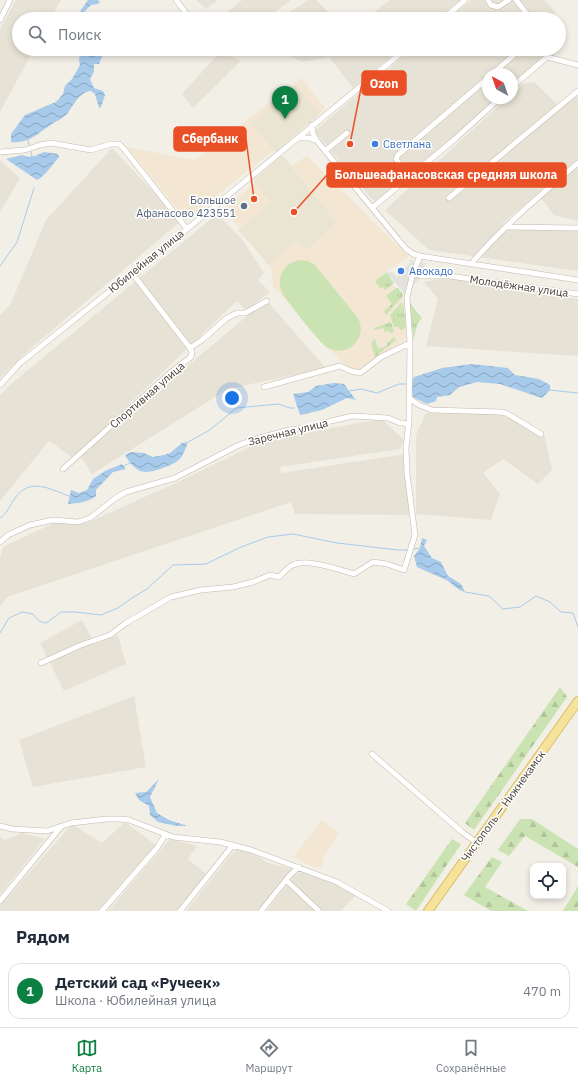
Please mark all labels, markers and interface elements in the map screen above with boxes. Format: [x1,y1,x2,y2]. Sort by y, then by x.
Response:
search box [12,12,566,56]
icon: search [26,23,48,45]
text: Поиск [58,25,101,44]
north arrow [482,68,518,104]
callout: Ozon [362,71,406,95]
text: Ozon [370,76,398,91]
pin: 1 [272,86,298,119]
callout: Сбербанк [174,127,246,151]
text: Сбербанк [182,131,238,146]
place label: Светлана [383,137,431,151]
marker: Светлана [370,139,380,149]
callout: Большеафанасовская средняя школа [327,163,566,187]
text: Большеафанасовская средняя школа [335,167,558,182]
place label: Большое Афанасово 423551 [136,193,236,220]
marker: Большое Афанасово 423551 [239,201,249,211]
street label: Юбилейная улица [105,226,187,296]
place label: Авокадо [409,264,453,278]
marker: Авокадо [396,266,406,276]
street label: Молодёжная улица [469,272,569,300]
street label: Спортивная улица [107,359,187,431]
your location [222,388,242,408]
street label: Заречная улица [247,415,330,449]
street label: Чистополь — Нижнекамск [458,747,548,865]
map controls [530,863,566,899]
button: locate [530,863,566,899]
text: Рядом [16,926,70,948]
text: Детский сад «Ручеек» [55,973,220,992]
text: 1 [26,983,34,1000]
text: 470 m [523,983,561,1000]
text: Школа · Юбилейная улица [55,992,216,1009]
tab: Карта [72,1037,102,1075]
tab: Маршрут [246,1037,293,1075]
tab: Сохранённые [436,1037,506,1075]

